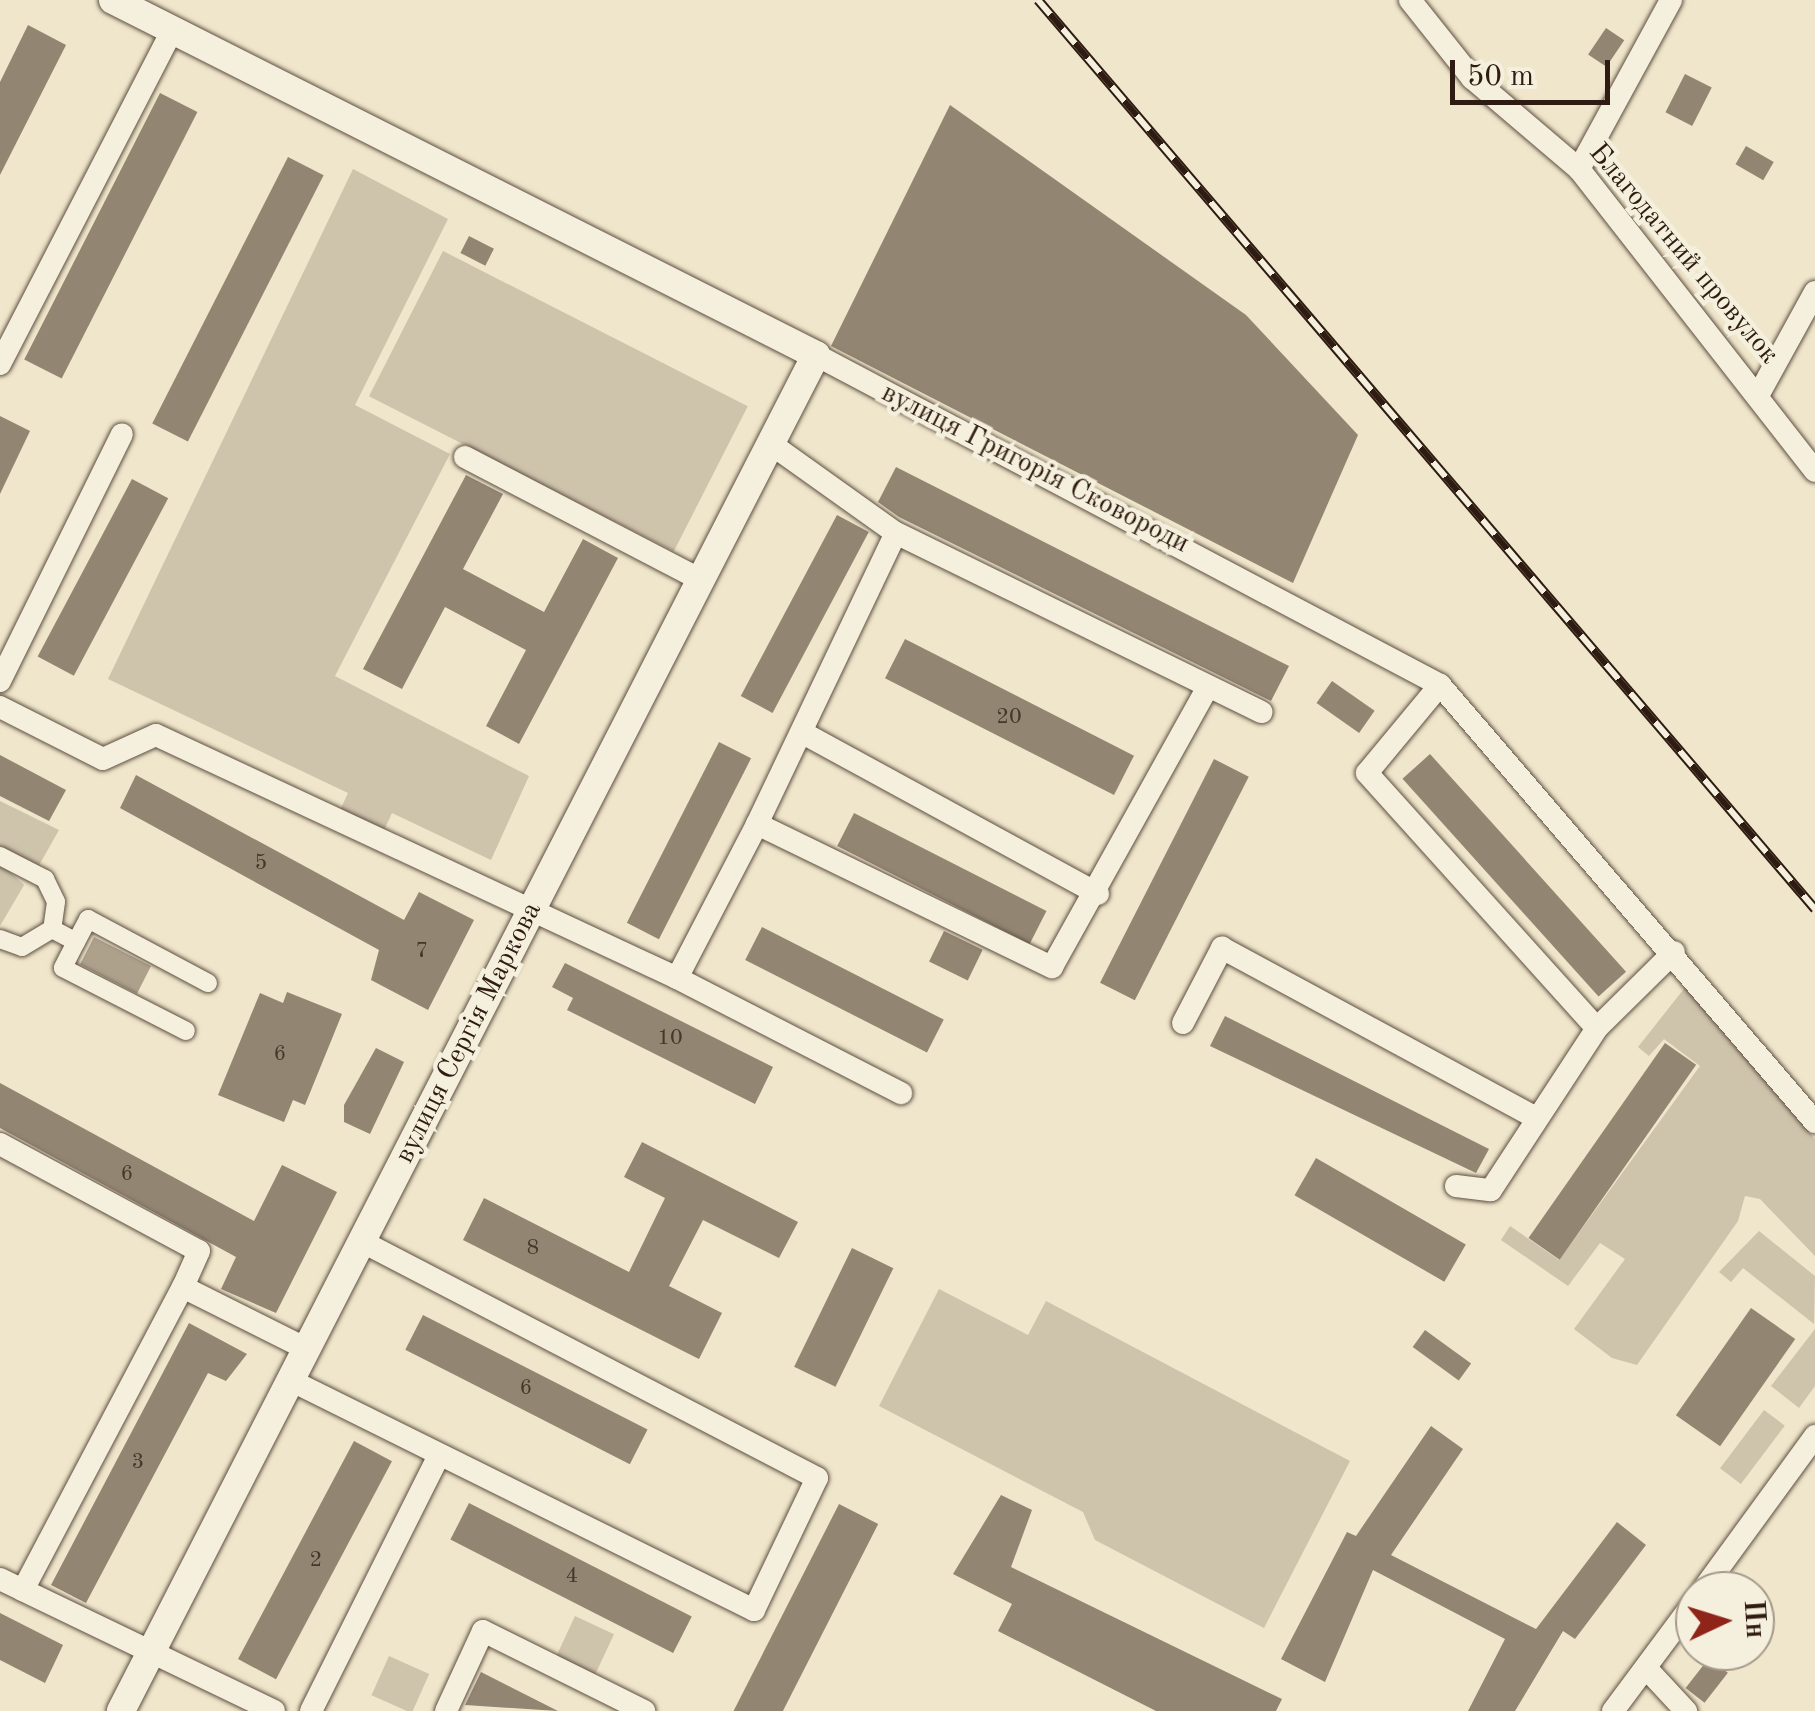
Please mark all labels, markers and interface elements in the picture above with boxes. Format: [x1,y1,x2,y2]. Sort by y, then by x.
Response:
scale bar [1455,40,1615,102]
text: 50 m [1467,62,1534,92]
street label: Благодатний провулок [1581,137,1785,371]
street label: вулиця Григорія Сковороди [875,377,1195,561]
house number: 20 [996,705,1022,731]
house number: 5 [255,851,267,877]
street label: вулиця Сергія Маркова [388,897,550,1169]
house number: 7 [416,939,428,965]
house number: 10 [657,1026,683,1052]
house number: 6 [274,1042,286,1068]
house number: 6 [121,1162,133,1188]
house number: 8 [527,1236,539,1262]
house number: 6 [520,1376,532,1402]
house number: 3 [132,1450,144,1476]
house number: 2 [310,1548,322,1574]
house number: 4 [566,1564,578,1590]
north arrow [1675,1571,1775,1671]
text: Пн [1738,1599,1768,1639]

